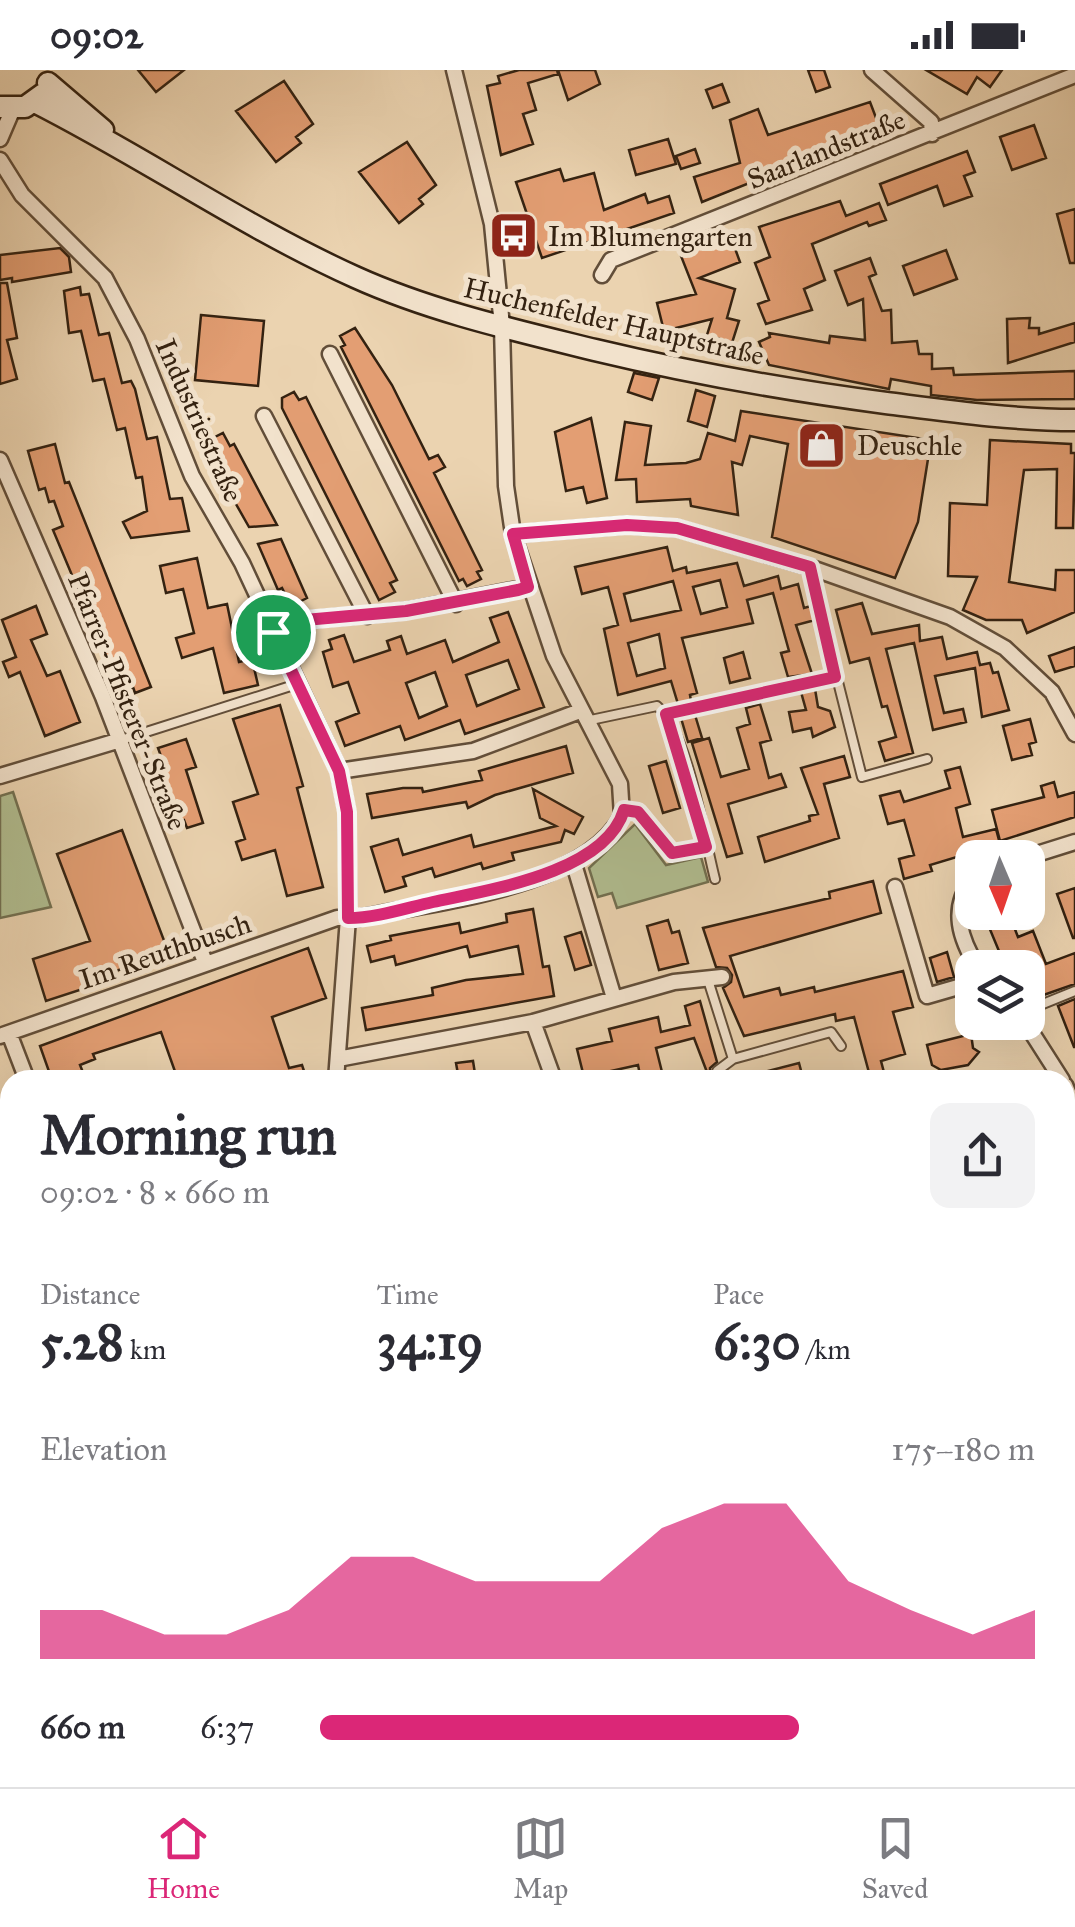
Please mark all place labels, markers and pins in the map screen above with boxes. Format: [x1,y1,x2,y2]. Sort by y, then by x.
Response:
bus stop icon: Im Blumengarten [487,210,539,262]
place label: Im Blumengarten [548,219,753,254]
shop icon: Deuschle [796,419,848,471]
place label: Deuschle [857,428,962,463]
pin [231,590,316,675]

